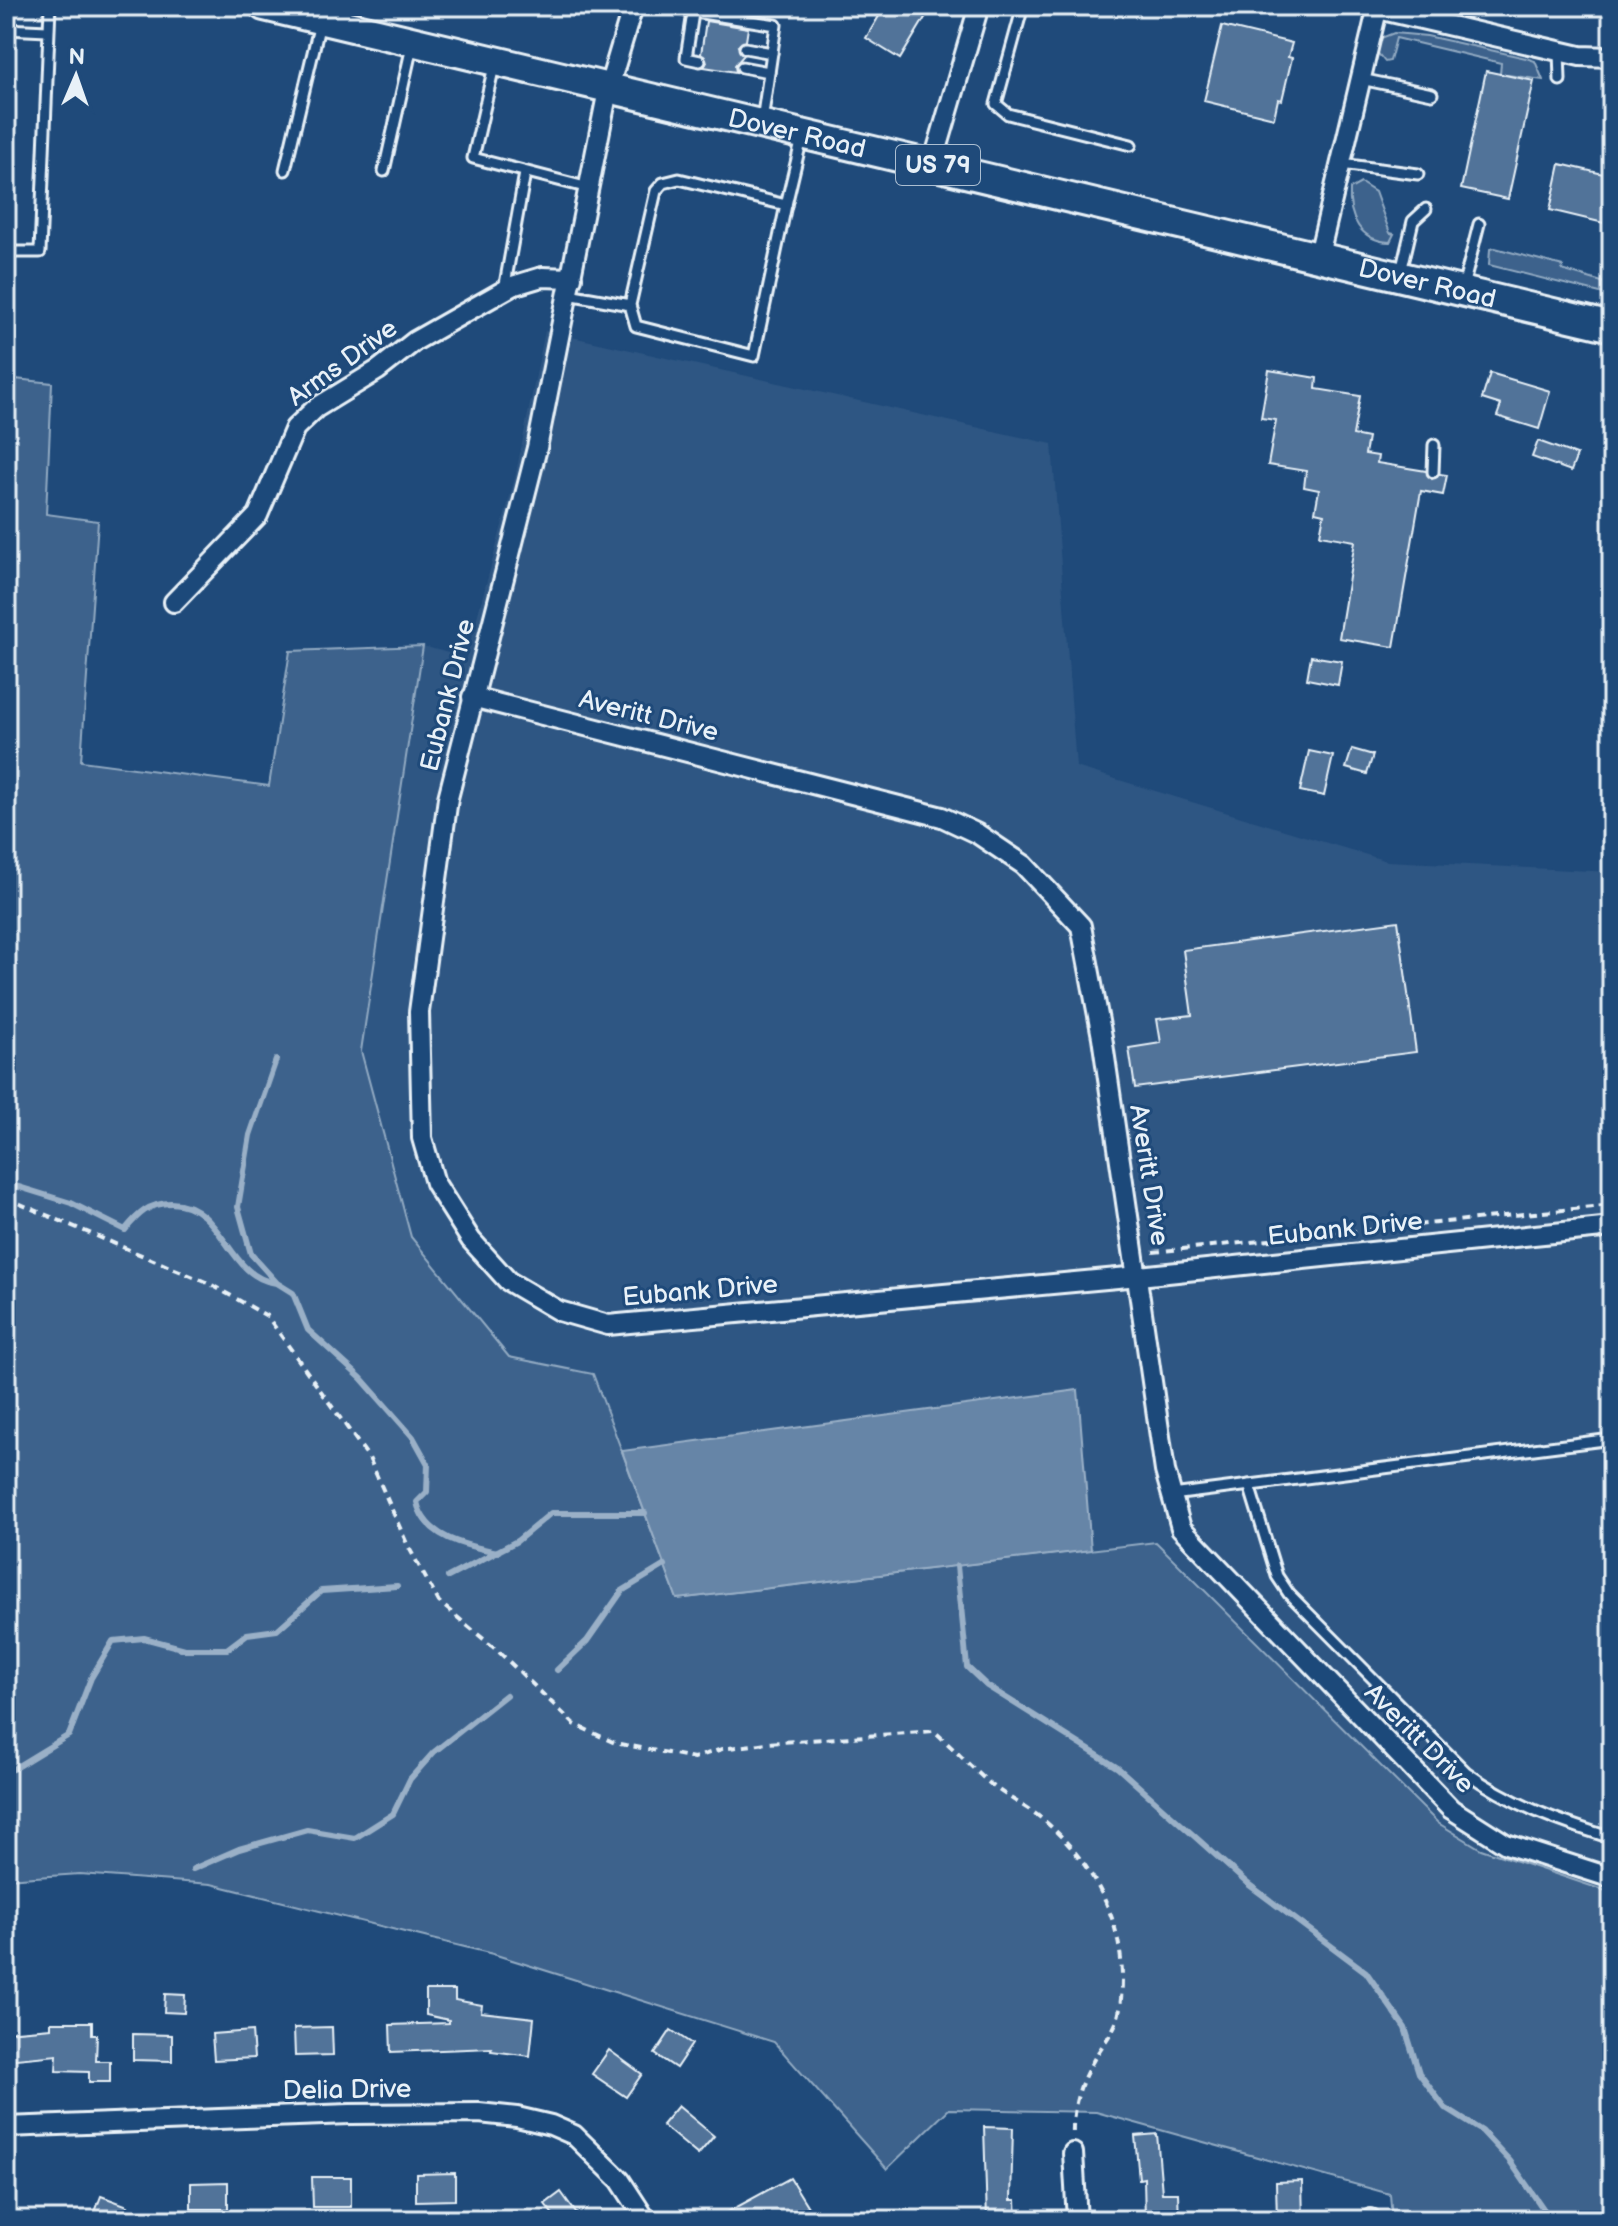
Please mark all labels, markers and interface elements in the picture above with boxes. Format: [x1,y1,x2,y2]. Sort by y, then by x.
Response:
north arrow [36,36,116,116]
text: N [68,44,85,71]
street label: Dover Road [725,103,869,166]
road number: US 79 [896,145,980,185]
street label: Dover Road [1355,253,1499,316]
street label: Arms Drive [282,313,404,413]
street label: Eubank Drive [415,616,482,775]
street label: Averitt Drive [576,684,721,749]
street label: Averitt Drive [1122,1102,1175,1248]
street label: Eubank Drive [1266,1206,1424,1253]
street label: Eubank Drive [621,1269,779,1314]
street label: Averitt Drive [1358,1678,1480,1800]
street label: Delia Drive [282,2074,412,2107]

